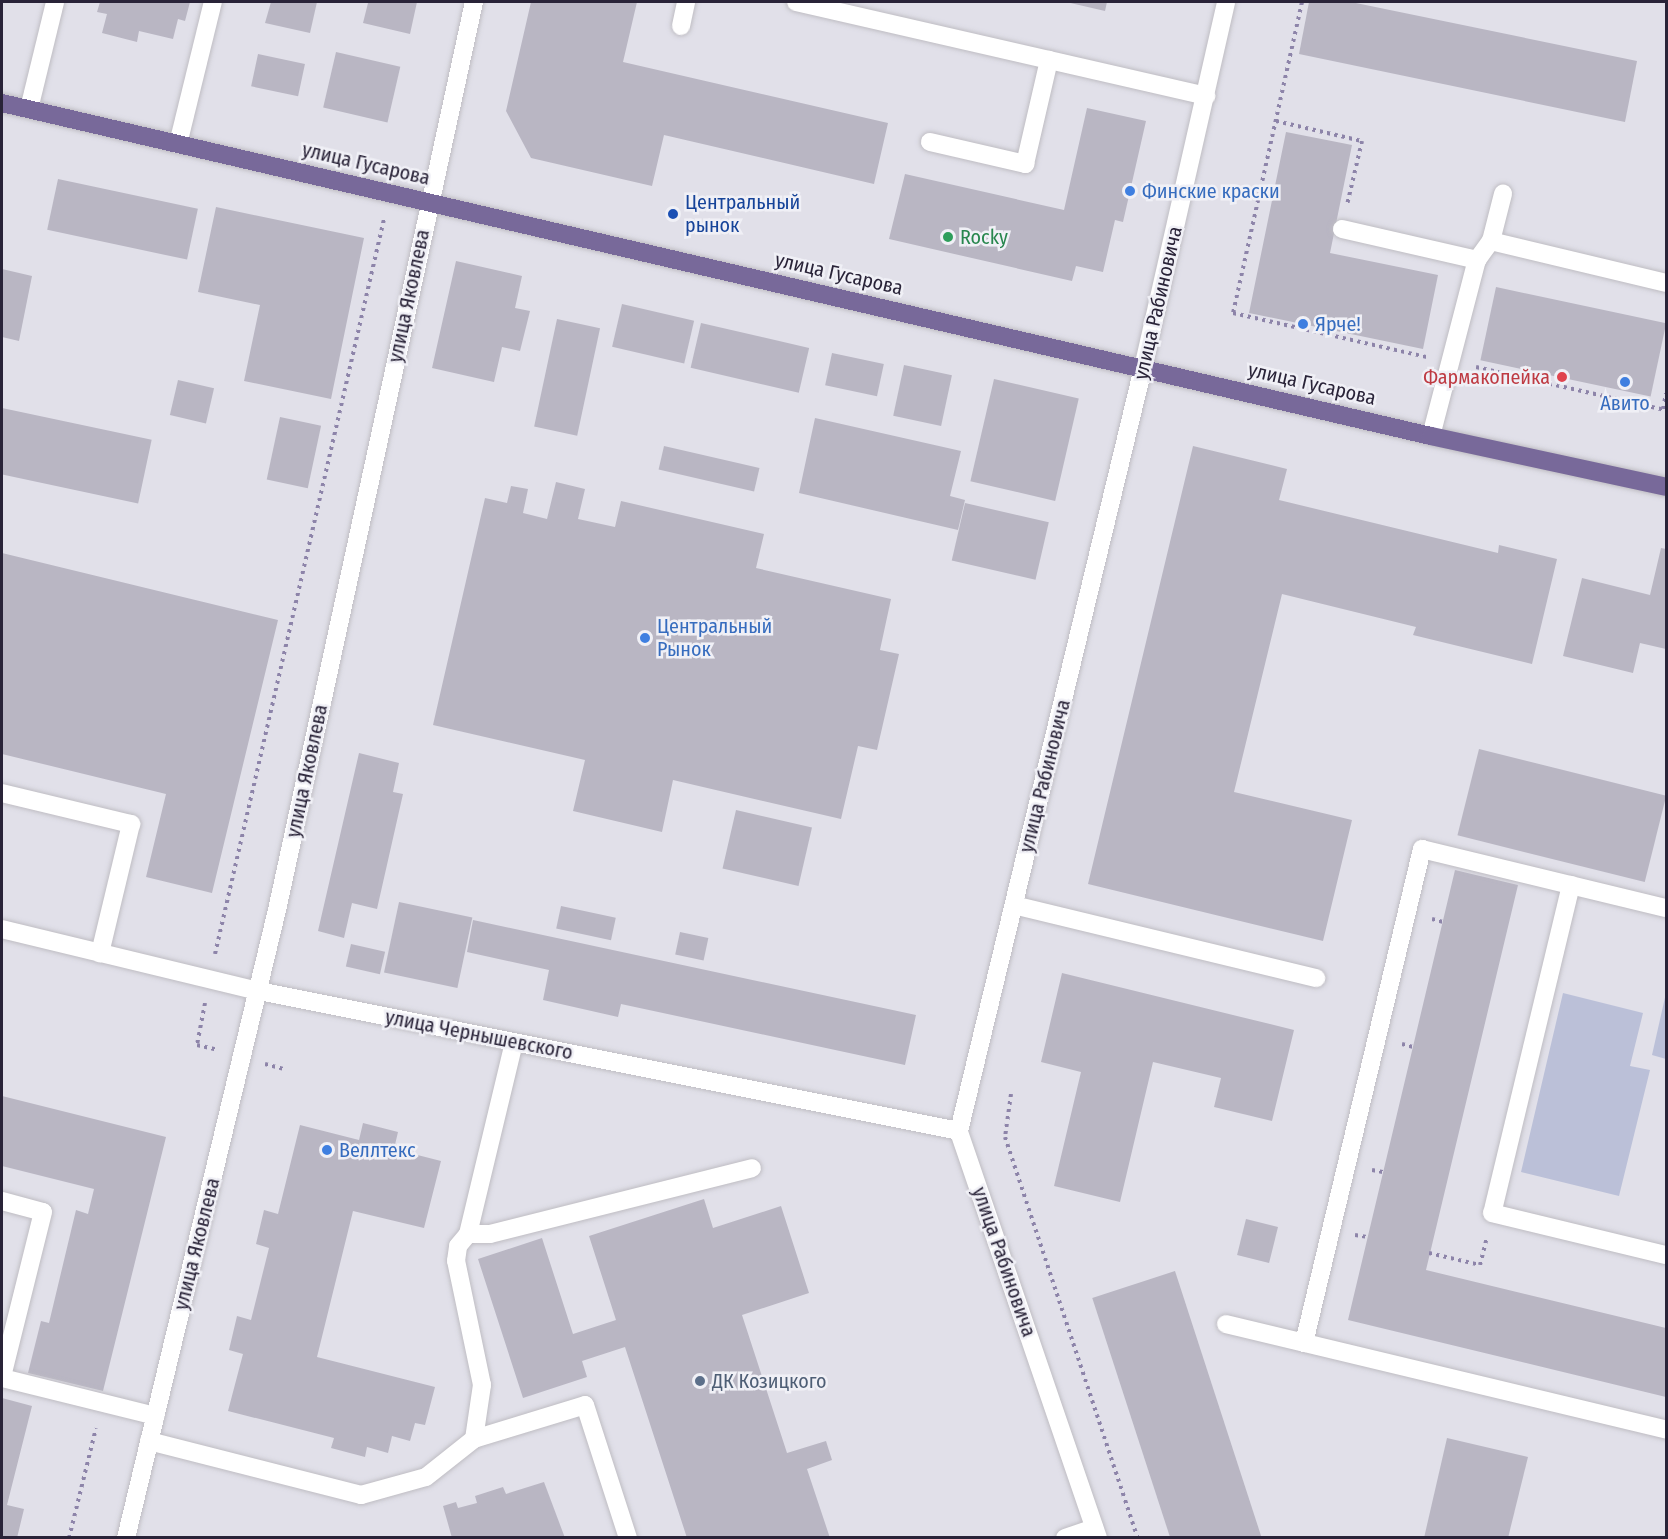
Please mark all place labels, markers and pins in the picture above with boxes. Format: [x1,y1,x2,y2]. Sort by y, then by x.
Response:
place label: Финские краски [1142,179,1280,203]
marker: Финские краски [1123,184,1137,198]
place label: Центральный рынок [685,190,800,237]
marker: Центральный рынок [666,207,680,221]
place label: Rocky [960,225,1008,249]
marker: Rocky [941,230,955,244]
place label: Ярче! [1315,312,1361,336]
marker: Ярче! [1296,317,1310,331]
place label: Фармакопейка [1423,365,1550,389]
marker: Фармакопейка [1555,370,1569,384]
marker: Авито [1618,375,1632,389]
place label: Авито [1600,391,1650,415]
place label: Центральный Рынок [657,614,772,661]
marker: Центральный Рынок [638,631,652,645]
place label: Веллтекс [339,1138,415,1162]
marker: Веллтекс [320,1143,334,1157]
place label: ДК Козицкого [712,1369,827,1393]
marker: ДК Козицкого [693,1374,707,1388]

